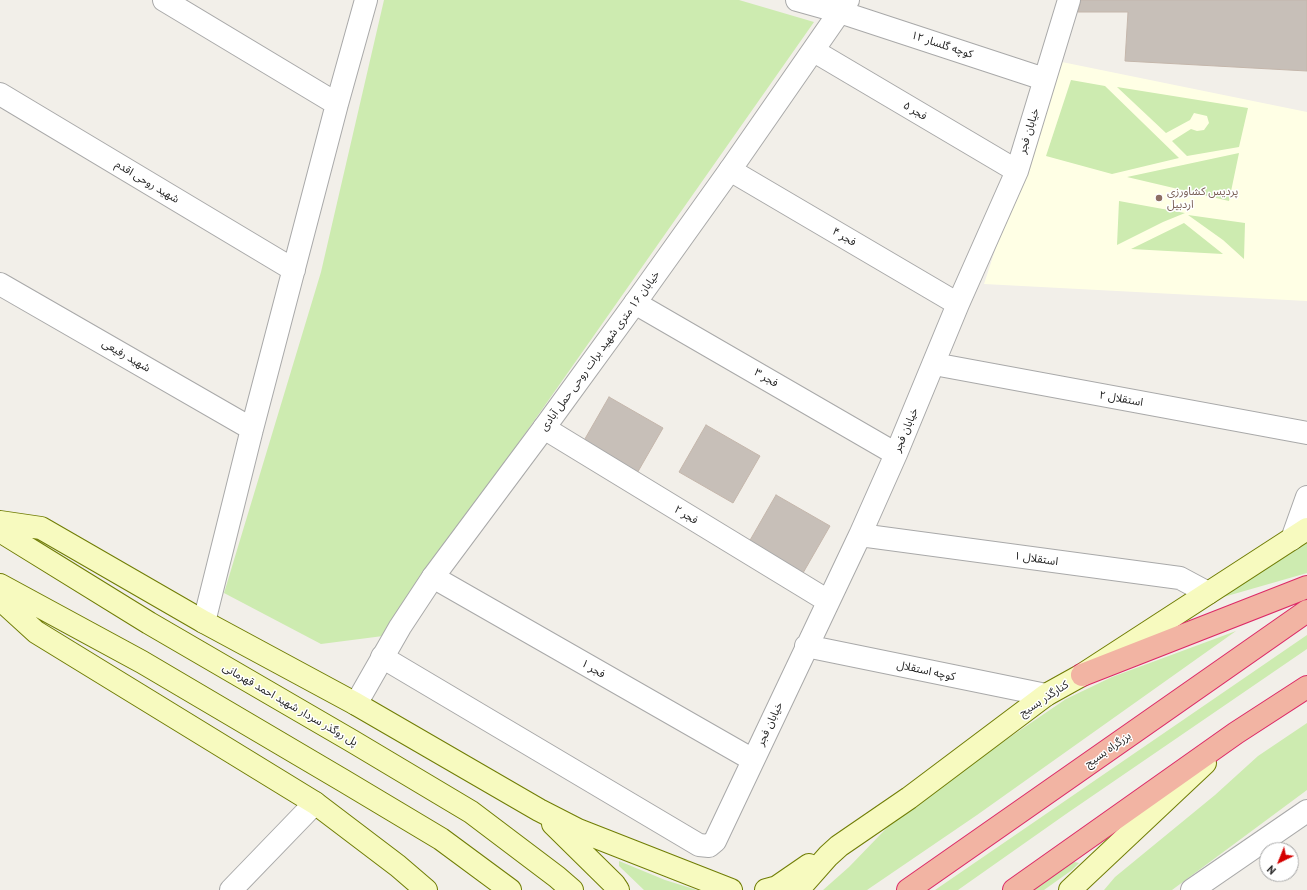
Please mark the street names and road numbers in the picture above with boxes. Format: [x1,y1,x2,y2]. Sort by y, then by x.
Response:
street label: کوچه گلسار ۱۲ [909,29,975,61]
street label: فجر ۵ [901,99,929,123]
street label: خیابان فجر [1016,107,1042,155]
street label: شهید روحی اقدم [113,158,181,206]
street label: فجر ۴ [830,225,858,249]
street label: خیابان ۱۶ متری شهید برات روحی حمل آبادی [537,268,663,434]
street label: شهید رفیعی [99,337,153,375]
street label: فجر ۳ [752,366,780,390]
street label: استقلال ۲ [1098,389,1144,409]
street label: خیابان فجر [891,406,921,454]
street label: فجر ۲ [672,503,700,527]
street label: استقلال ۱ [1013,549,1059,569]
street label: فجر ۱ [579,657,607,681]
street label: کوچه استقلال [896,658,956,684]
street label: پل روگذر سردار شهید احمد قهرمانی [220,661,360,749]
street label: کنارگذر بسیج [1017,678,1071,720]
street label: خیابان فجر [754,700,786,748]
street label: بزرگراه بسیج [1082,729,1134,771]

